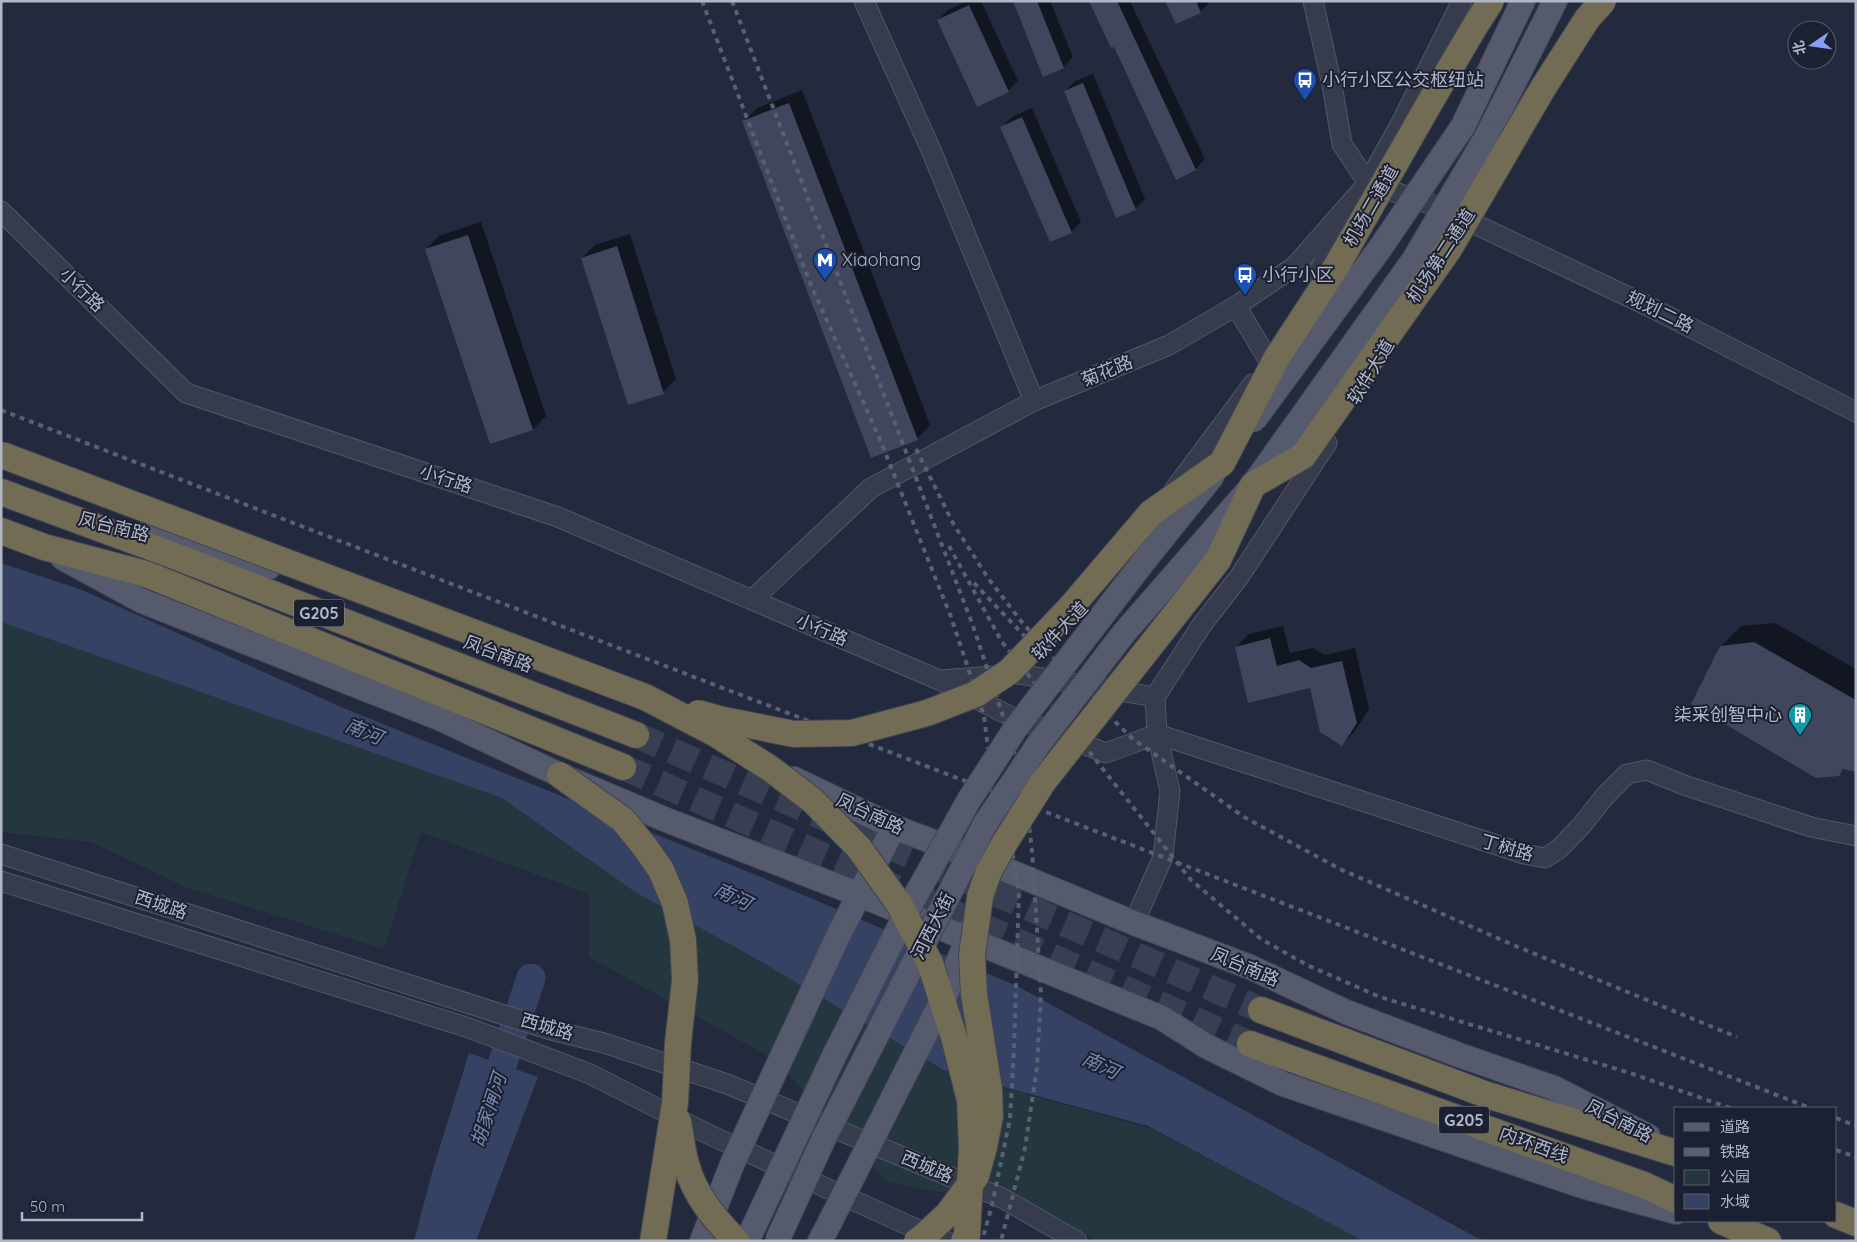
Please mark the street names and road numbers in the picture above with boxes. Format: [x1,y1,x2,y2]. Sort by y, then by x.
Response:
street label: 机场二通道 [1338,161,1403,250]
street label: 机场第二通道 [1402,204,1480,307]
street label: 小行路 [55,263,110,317]
street label: 规划二路 [1623,285,1698,338]
street label: 软件大道 [1342,335,1399,409]
street label: 菊花路 [1077,350,1136,391]
street label: 小行路 [417,459,475,498]
street label: 凤台南路 [76,507,152,546]
street label: 软件大道 [1027,596,1093,665]
road number: G205 [294,600,344,626]
street label: 小行路 [793,608,852,651]
street label: 凤台南路 [460,630,536,677]
street label: 凤台南路 [833,788,908,839]
street label: 丁树路 [1478,829,1536,866]
street label: 西城路 [132,885,190,924]
street label: 河西大街 [906,888,959,963]
street label: 凤台南路 [1208,942,1283,991]
street label: 西城路 [518,1008,576,1045]
street label: 凤台南路 [1582,1094,1657,1147]
road number: G205 [1439,1106,1489,1134]
street label: 内环西线 [1496,1121,1572,1168]
street label: 西城路 [898,1145,957,1188]

